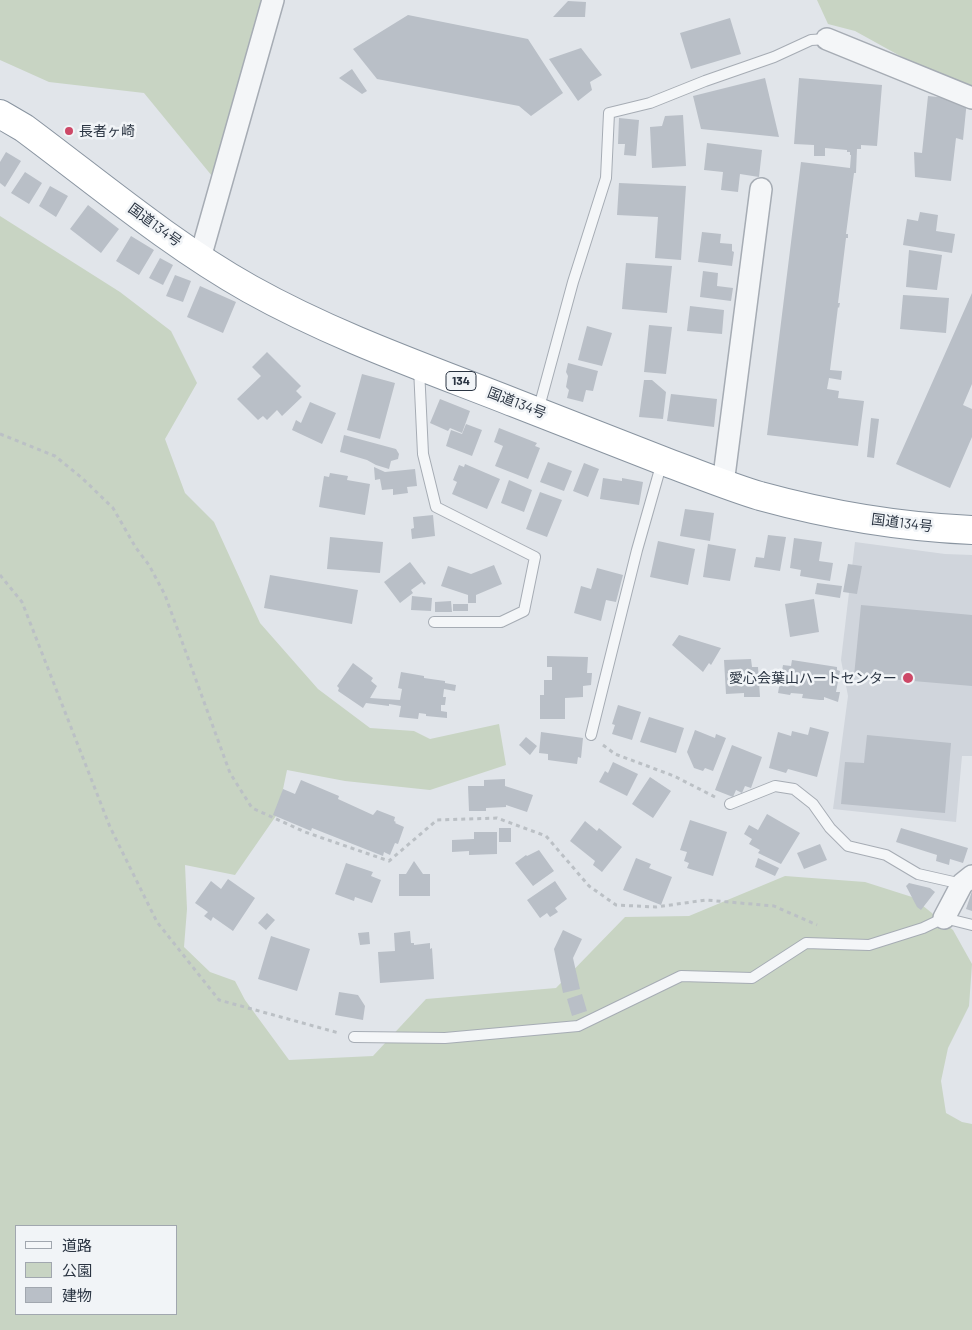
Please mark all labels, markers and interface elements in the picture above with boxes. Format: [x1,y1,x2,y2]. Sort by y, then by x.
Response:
place label: 長者ヶ崎 [79,123,135,139]
marker: 長者ヶ崎 [63,125,75,137]
street label: 国道134号 [125,200,185,250]
road number: 134 [446,372,476,391]
street label: 国道134号 [485,384,549,422]
street label: 国道134号 [870,511,934,535]
place label: 愛心会葉山ハートセンター [729,670,897,686]
marker: 愛心会葉山ハートセンター [901,671,915,685]
legend [15,1225,178,1315]
text: 道路 [62,1236,92,1254]
text: 公園 [62,1261,92,1279]
text: 建物 [62,1286,92,1304]

